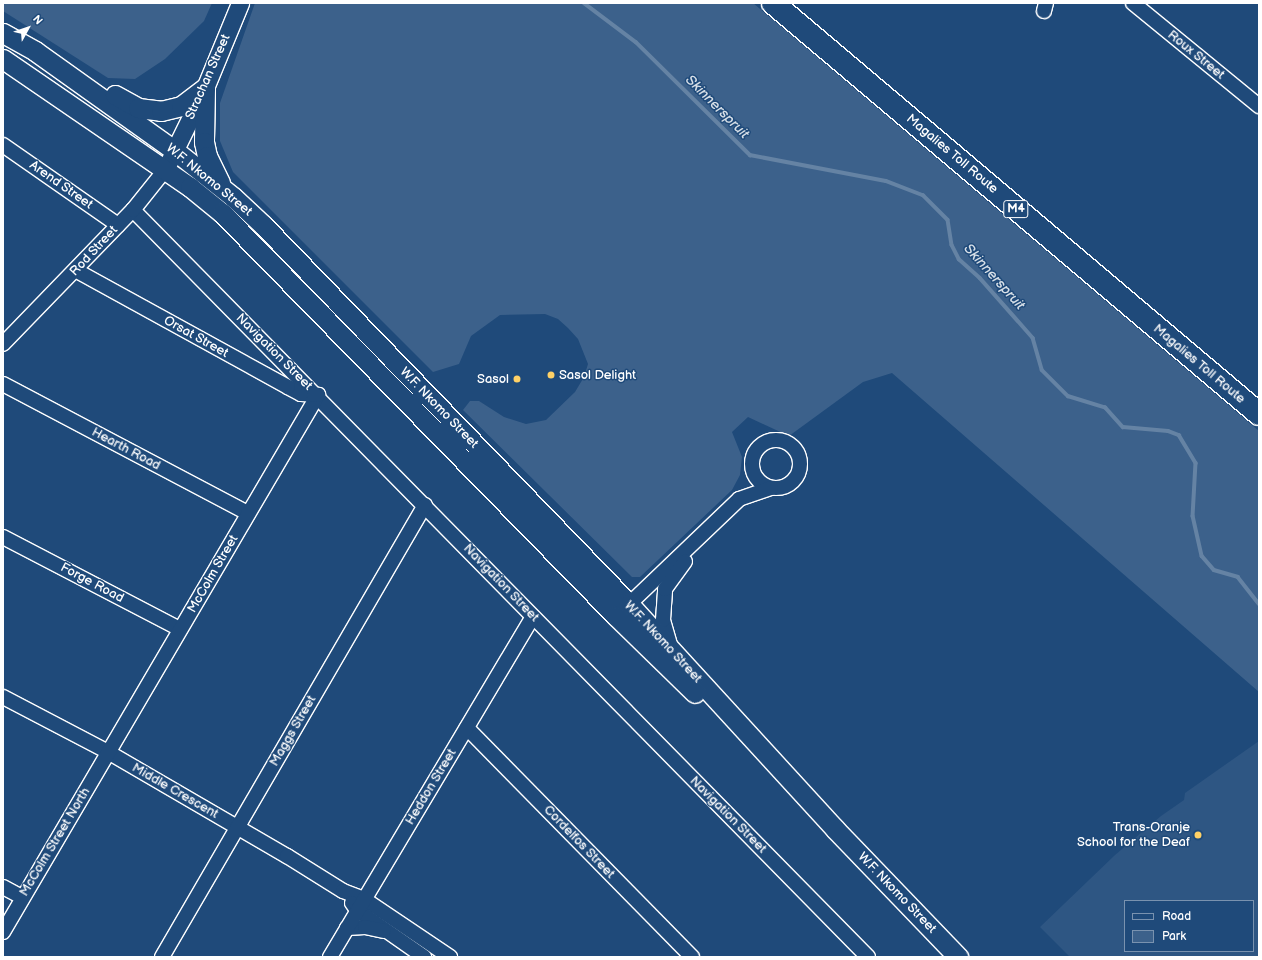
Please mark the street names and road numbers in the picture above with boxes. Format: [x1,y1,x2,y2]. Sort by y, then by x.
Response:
street label: Roux Street [1164,27,1228,83]
street label: Strachan Street [182,32,234,122]
street label: Magalies Toll Route [903,111,1001,197]
street label: W.F. Nkomo Street [163,140,255,220]
street label: Arend Street [26,157,96,213]
road number: M4 [1003,199,1029,219]
street label: Rod Street [67,223,121,279]
street label: Navigation Street [232,310,316,394]
street label: Orsat Street [161,313,231,361]
street label: Magalies Toll Route [1150,321,1248,407]
street label: W.F. Nkomo Street [396,364,482,452]
street label: Hearth Road [89,424,163,474]
street label: McColm Street [184,532,242,616]
street label: Navigation Street [460,541,542,625]
street label: Forge Road [58,560,126,606]
street label: W.F. Nkomo Street [621,598,705,686]
street label: Maggs Street [266,693,320,769]
street label: Heddon Street [402,746,460,828]
street label: Middle Crescent [129,760,221,822]
street label: Navigation Street [686,773,770,857]
street label: McColm Street North [16,785,94,899]
street label: Cordelfos Street [540,802,618,882]
street label: W.F. Nkomo Street [854,849,940,937]

